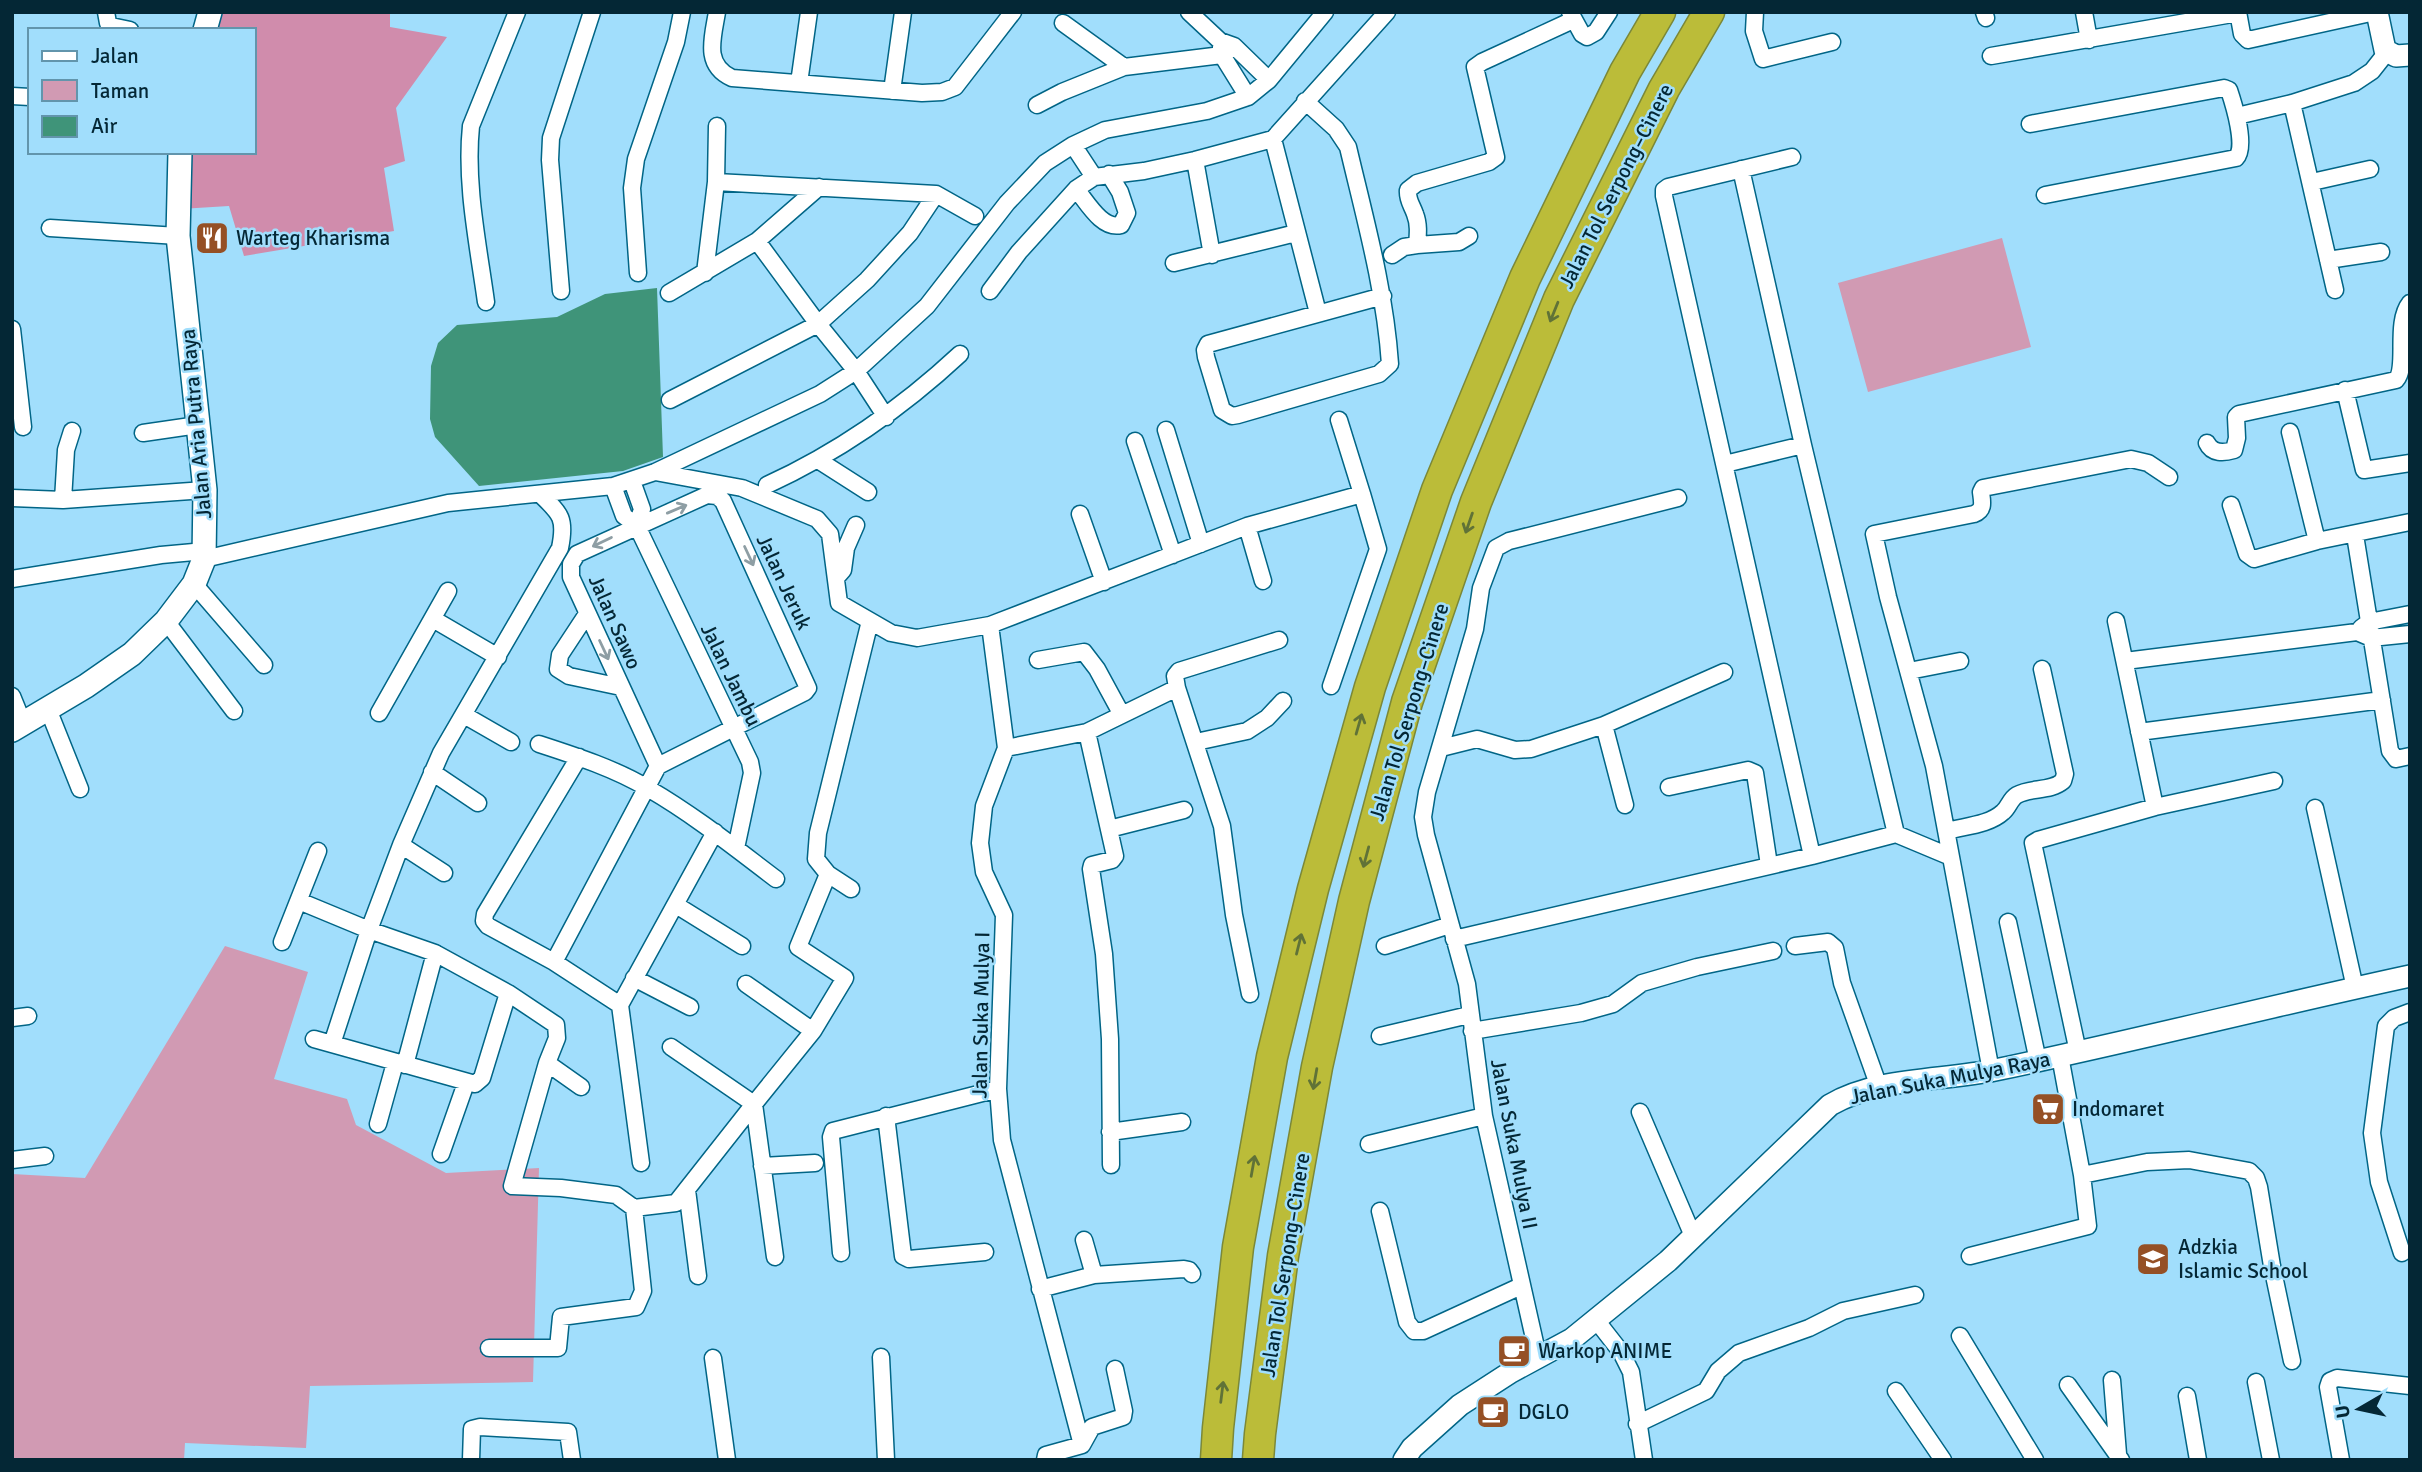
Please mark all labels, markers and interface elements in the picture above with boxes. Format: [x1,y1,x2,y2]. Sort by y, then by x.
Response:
legend [28,28,256,154]
text: Jalan [91,43,139,69]
text: Taman [91,78,149,104]
street label: Jalan Tol Serpong–Cinere [1553,79,1679,293]
text: Air [91,113,118,139]
restaurant icon: Warteg Kharisma [193,219,231,257]
place label: Warteg Kharisma [236,225,390,251]
one-way arrow [1547,301,1560,322]
street label: Jalan Aria Putra Raya [175,328,217,520]
one-way arrow [665,501,687,514]
one-way arrow [1462,512,1474,534]
street label: Jalan Jeruk [751,530,818,634]
one-way arrow [592,536,613,550]
one-way arrow [742,545,756,566]
street label: Jalan Sawo [583,571,647,673]
street label: Jalan Tol Serpong–Cinere [1363,600,1455,824]
street label: Jalan Jambu [695,619,767,731]
one-way arrow [597,639,611,660]
one-way arrow [1353,714,1366,736]
one-way arrow [1359,846,1372,868]
street label: Jalan Suka Mulya I [967,931,995,1099]
one-way arrow [1293,933,1307,956]
street label: Jalan Suka Mulya Raya [1848,1046,2052,1110]
street label: Jalan Suka Mulya II [1485,1057,1543,1231]
one-way arrow [1308,1067,1321,1090]
supermarket icon: Indomaret [2029,1090,2067,1128]
place label: Indomaret [2072,1096,2164,1122]
street label: Jalan Tol Serpong–Cinere [1254,1151,1316,1379]
one-way arrow [1246,1156,1260,1178]
place label: Adzkia Islamic School [2178,1234,2308,1284]
school or university icon: Adzkia Islamic School [2134,1240,2172,1278]
cafe icon: Warkop ANIME [1495,1332,1533,1370]
place label: Warkop ANIME [1538,1338,1672,1364]
north arrow [2324,1374,2394,1444]
one-way arrow [1215,1381,1228,1404]
cafe icon: DGLO [1474,1393,1512,1431]
place label: DGLO [1518,1399,1569,1425]
text: U [2330,1403,2356,1420]

